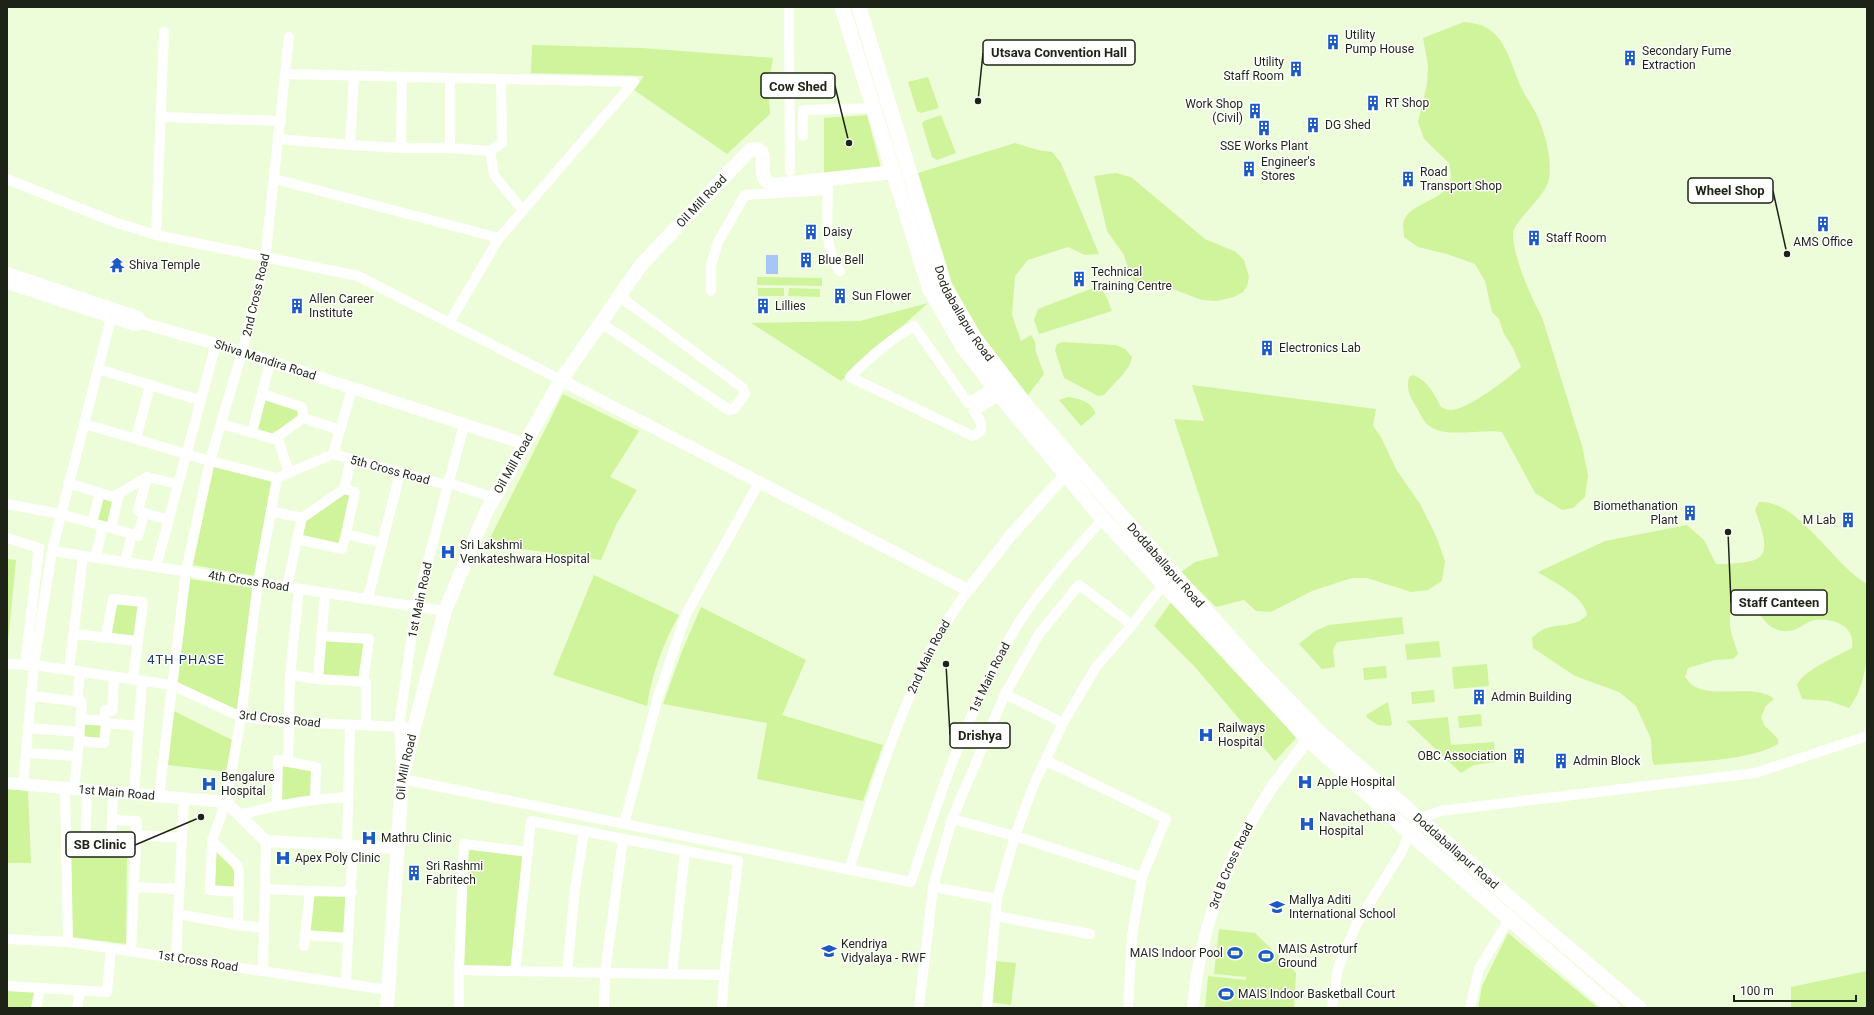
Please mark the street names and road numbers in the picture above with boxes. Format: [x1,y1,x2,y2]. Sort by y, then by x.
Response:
street label: Oil Mill Road [673,172,730,230]
street label: 2nd Cross Road [240,252,272,338]
street label: Doddaballapur Road [932,264,997,364]
street label: Shiva Mandira Road [212,337,318,383]
street label: Oil Mill Road [491,431,536,496]
street label: 5th Cross Road [349,453,431,487]
street label: Doddaballapur Road [1124,520,1207,610]
street label: 1st Main Road [405,561,435,639]
street label: 4th Cross Road [207,568,290,594]
street label: 2nd Main Road [905,617,953,696]
street label: 1st Main Road [966,640,1013,715]
street label: 3rd Cross Road [239,708,321,730]
street label: Oil Mill Road [394,733,419,800]
street label: 1st Main Road [78,782,156,803]
street label: Doddaballapur Road [1410,810,1501,892]
street label: 3rd B Cross Road [1207,820,1256,911]
street label: 1st Cross Road [157,948,239,974]

